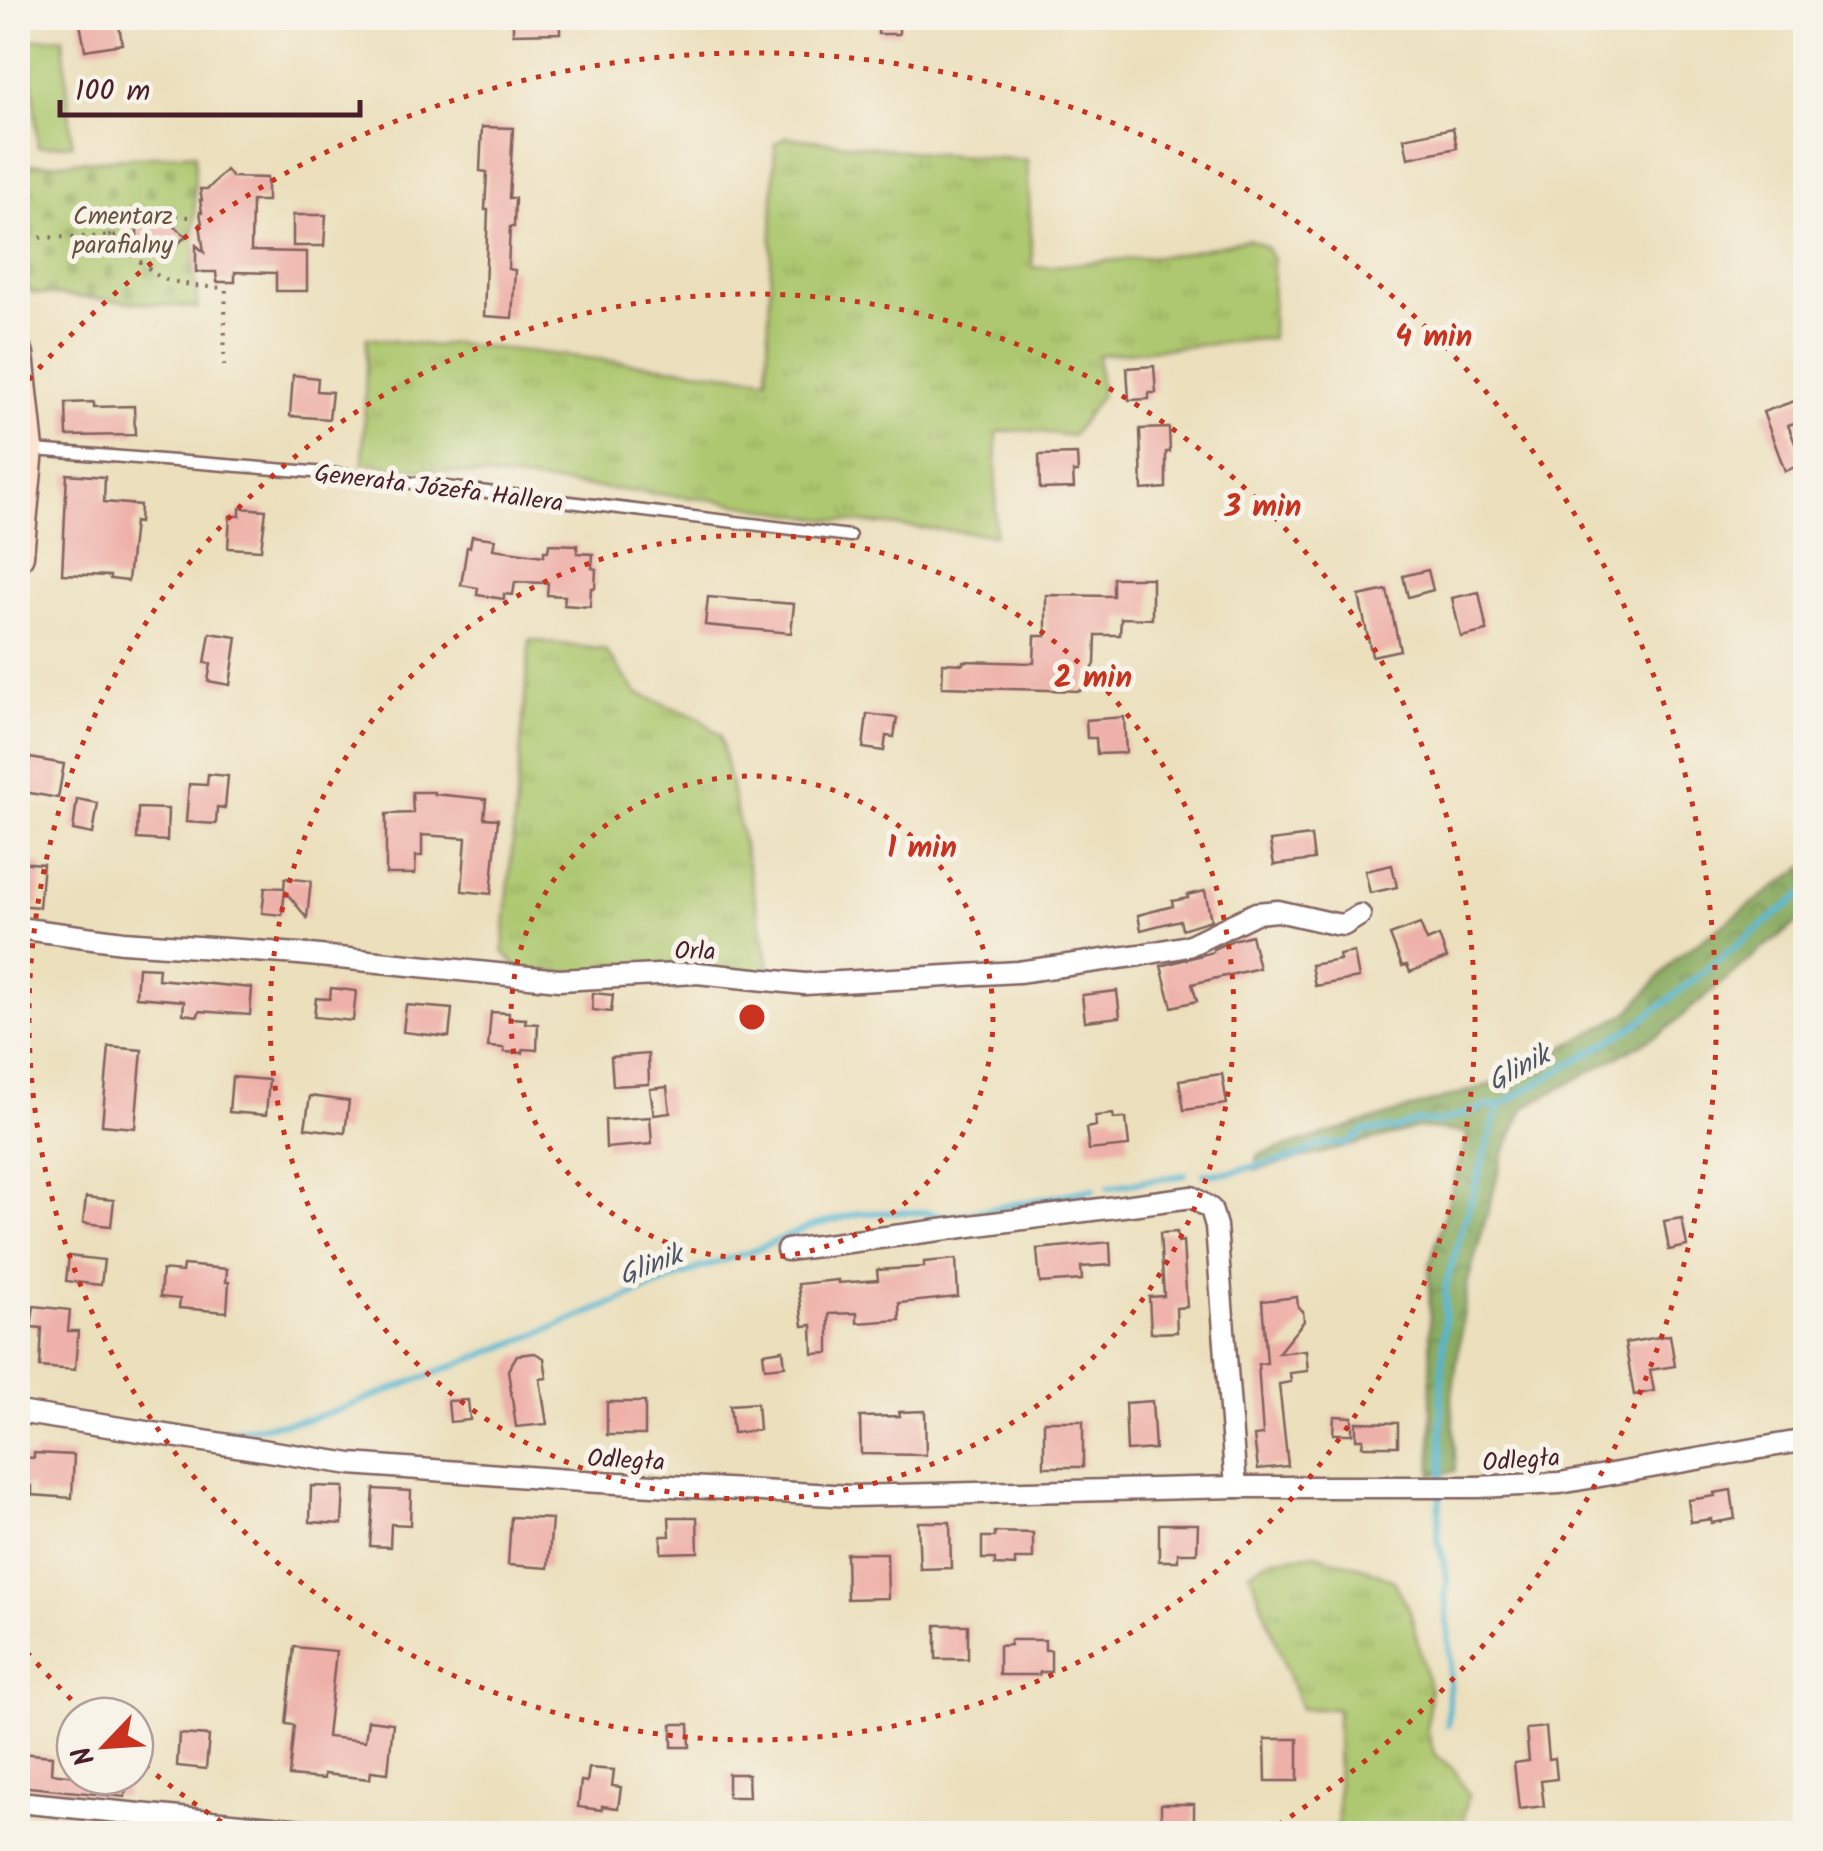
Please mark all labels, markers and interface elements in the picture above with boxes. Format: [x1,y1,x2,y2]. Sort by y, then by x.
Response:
scale bar [60,55,360,117]
text: 100 m [75,68,150,116]
park label: Cmentarz parafialny [72,197,173,266]
text: 4 min [1396,314,1472,362]
street label: Generała Józefa Hallera [312,454,565,524]
text: 3 min [1224,484,1301,532]
text: 2 min [1054,655,1132,703]
text: 1 min [887,825,957,873]
street label: Orla [674,932,716,972]
centre of rings [734,999,770,1035]
water label: Glinik [1480,1032,1562,1104]
water label: Glinik [612,1232,693,1299]
street label: Odległa [1481,1438,1561,1484]
street label: Odległa [586,1439,666,1483]
north arrow [55,1696,155,1796]
text: N [60,1738,109,1773]

